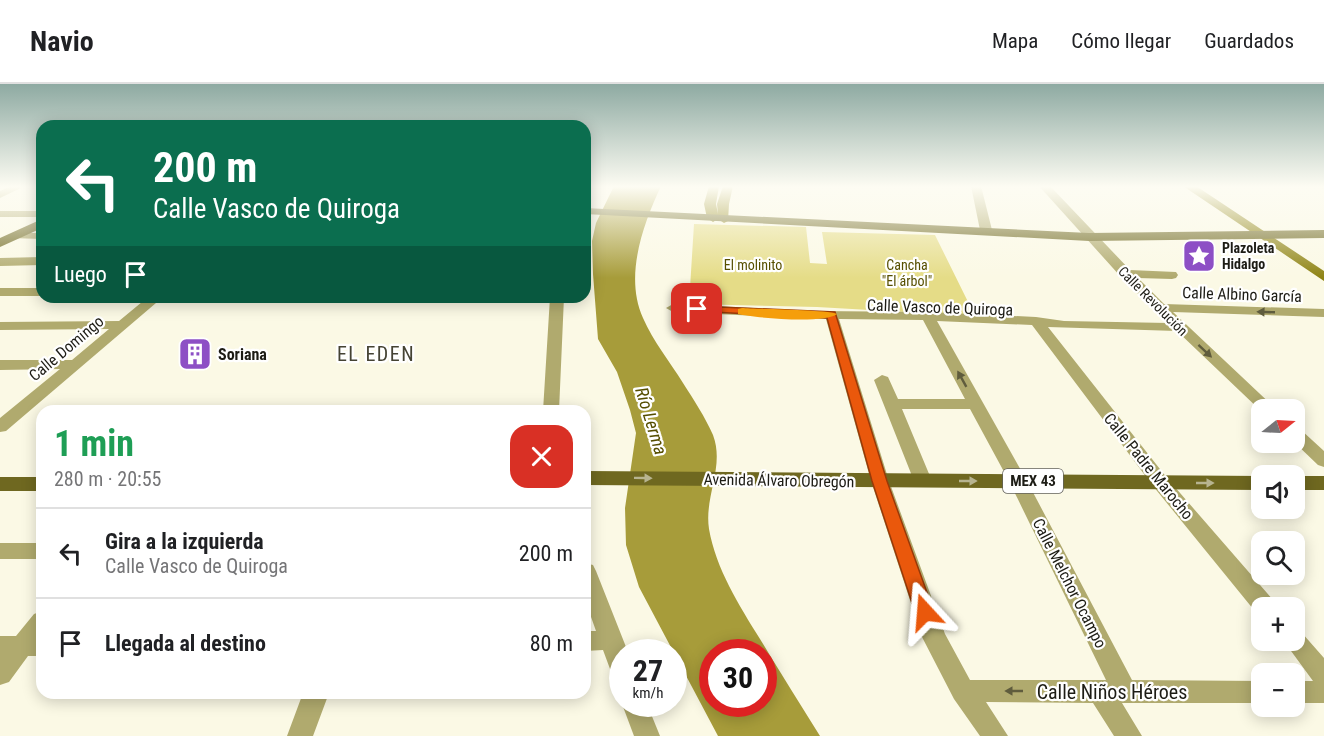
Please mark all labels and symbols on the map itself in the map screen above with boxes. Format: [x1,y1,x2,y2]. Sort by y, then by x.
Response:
place icon: Plazoleta Hidalgo [1181,238,1217,274]
place label: Plazoleta Hidalgo [1222,240,1275,272]
park label: El molinito [724,257,782,273]
park label: Cancha "El árbol" [882,257,932,289]
street label: Calle Revolución [1115,263,1191,339]
pin [671,283,722,334]
street label: Calle Albino García [1182,283,1302,306]
street label: Calle Vasco de Quiroga [867,295,1013,320]
one-way arrow [1256,307,1275,316]
street label: Calle Domingo [25,312,108,385]
building icon: Soriana [177,336,213,372]
district label: EL EDEN [337,342,415,366]
one-way arrow [1197,344,1212,357]
place label: Soriana [218,345,267,364]
one-way arrow [957,370,967,387]
water label: Río Lerma [631,385,672,457]
north arrow [1251,399,1305,453]
street label: Calle Padre Marocho [1100,409,1197,523]
road number: MEX 43 [1003,469,1063,493]
street label: Avenida Álvaro Obregón [703,470,855,491]
one-way arrow [634,473,653,483]
one-way arrow [958,476,977,486]
one-way arrow [1195,478,1214,488]
street label: Calle Melchor Ocampo [1029,515,1110,651]
position arrow [893,580,957,644]
speed limit sign: 30 [699,639,777,717]
street label: Calle Niños Héroes [1037,680,1187,704]
one-way arrow [1005,686,1024,696]

